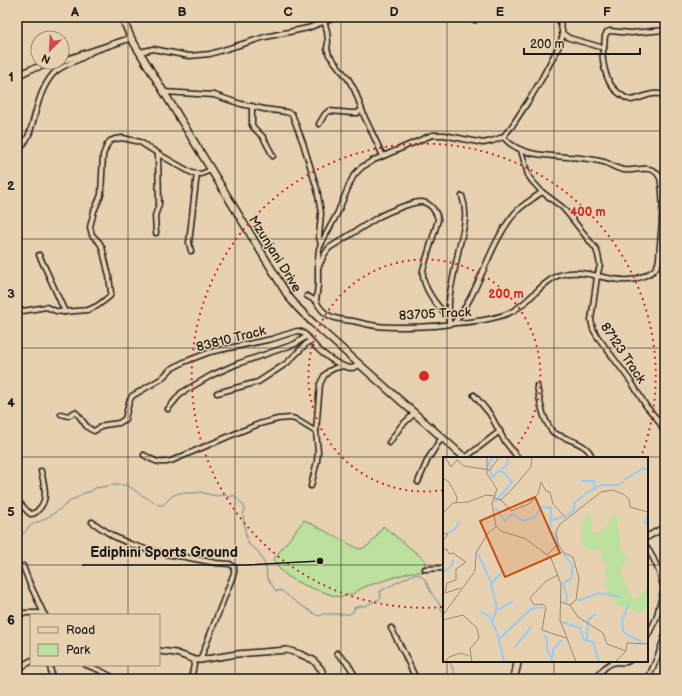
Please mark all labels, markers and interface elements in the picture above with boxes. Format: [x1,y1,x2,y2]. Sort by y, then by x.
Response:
text: A [70,4,79,20]
text: B [177,4,187,20]
text: C [283,4,293,20]
text: D [389,4,399,20]
text: E [496,4,505,20]
text: F [603,4,611,20]
north arrow [30,30,70,70]
scale bar [524,30,640,56]
text: 200 m [530,37,564,52]
text: N [40,51,53,66]
text: 1 [8,69,14,85]
text: 2 [7,178,15,194]
text: 400 m [570,205,606,220]
street label: Mzunjani Drive [245,213,305,295]
text: 3 [7,286,15,302]
text: 200 m [488,287,524,302]
street label: 83705 Track [398,304,472,324]
street label: 87123 Track [597,320,649,387]
street label: 83810 Track [195,322,268,355]
centre of rings [417,369,431,383]
text: 4 [7,395,15,411]
inset map [443,457,648,662]
text: 5 [7,504,15,520]
callout: Ediphini Sports Ground [82,539,246,565]
text: Ediphini Sports Ground [90,544,238,561]
text: 6 [7,612,15,628]
legend [30,614,160,666]
text: Road [66,623,95,638]
text: Park [66,643,90,658]

